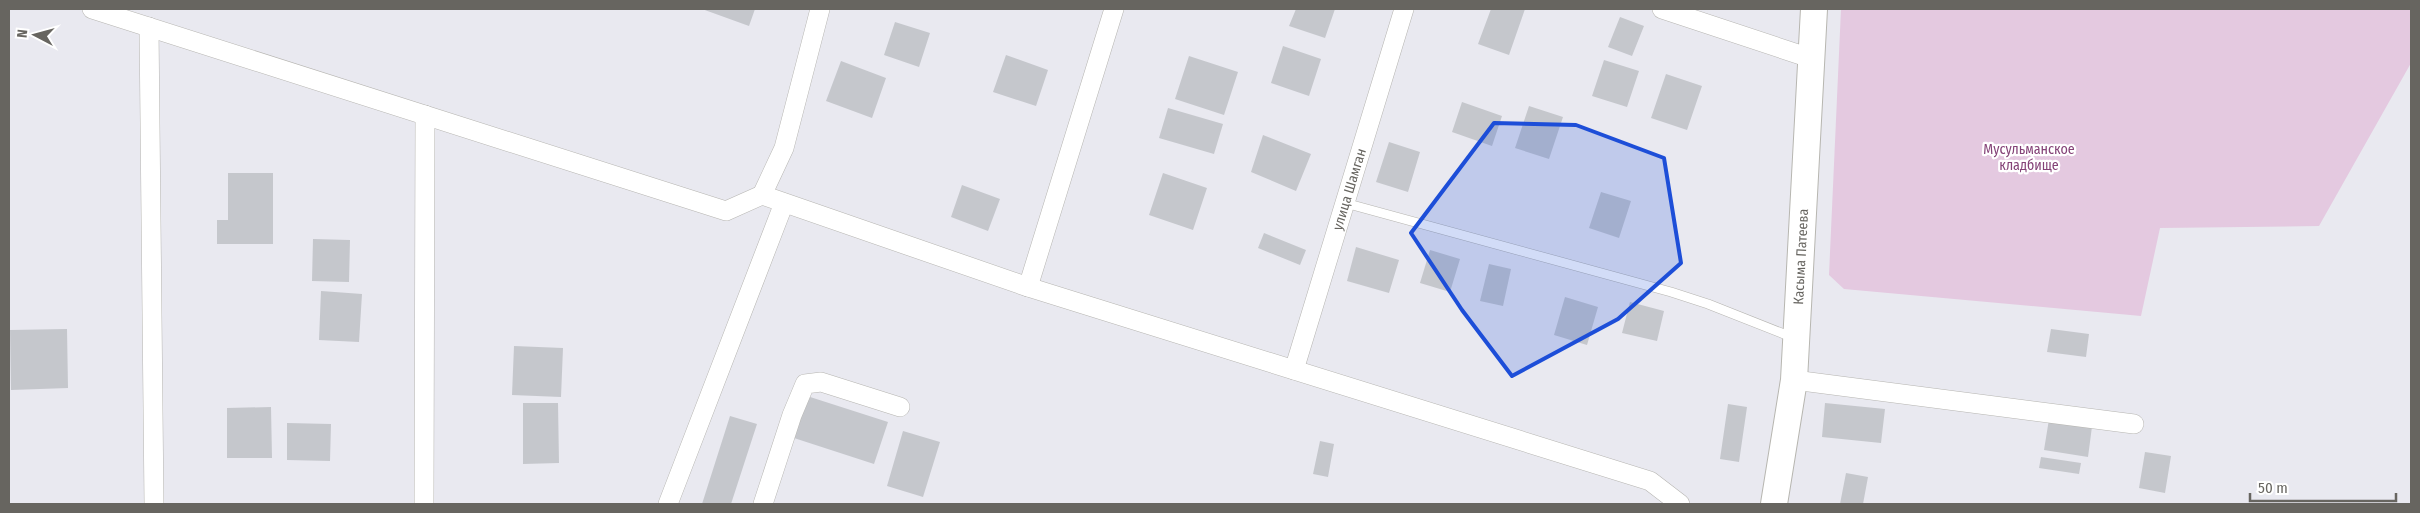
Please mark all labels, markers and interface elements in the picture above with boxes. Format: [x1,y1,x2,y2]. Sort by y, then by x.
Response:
north arrow [10,10,60,60]
text: N [14,29,31,39]
park label: Мусульманское кладбище [1983,141,2075,174]
street label: улица Шамган [1329,146,1370,232]
street label: Касыма Патеева [1790,208,1812,305]
scale bar [2250,470,2396,502]
text: 50 m [2258,479,2288,497]

